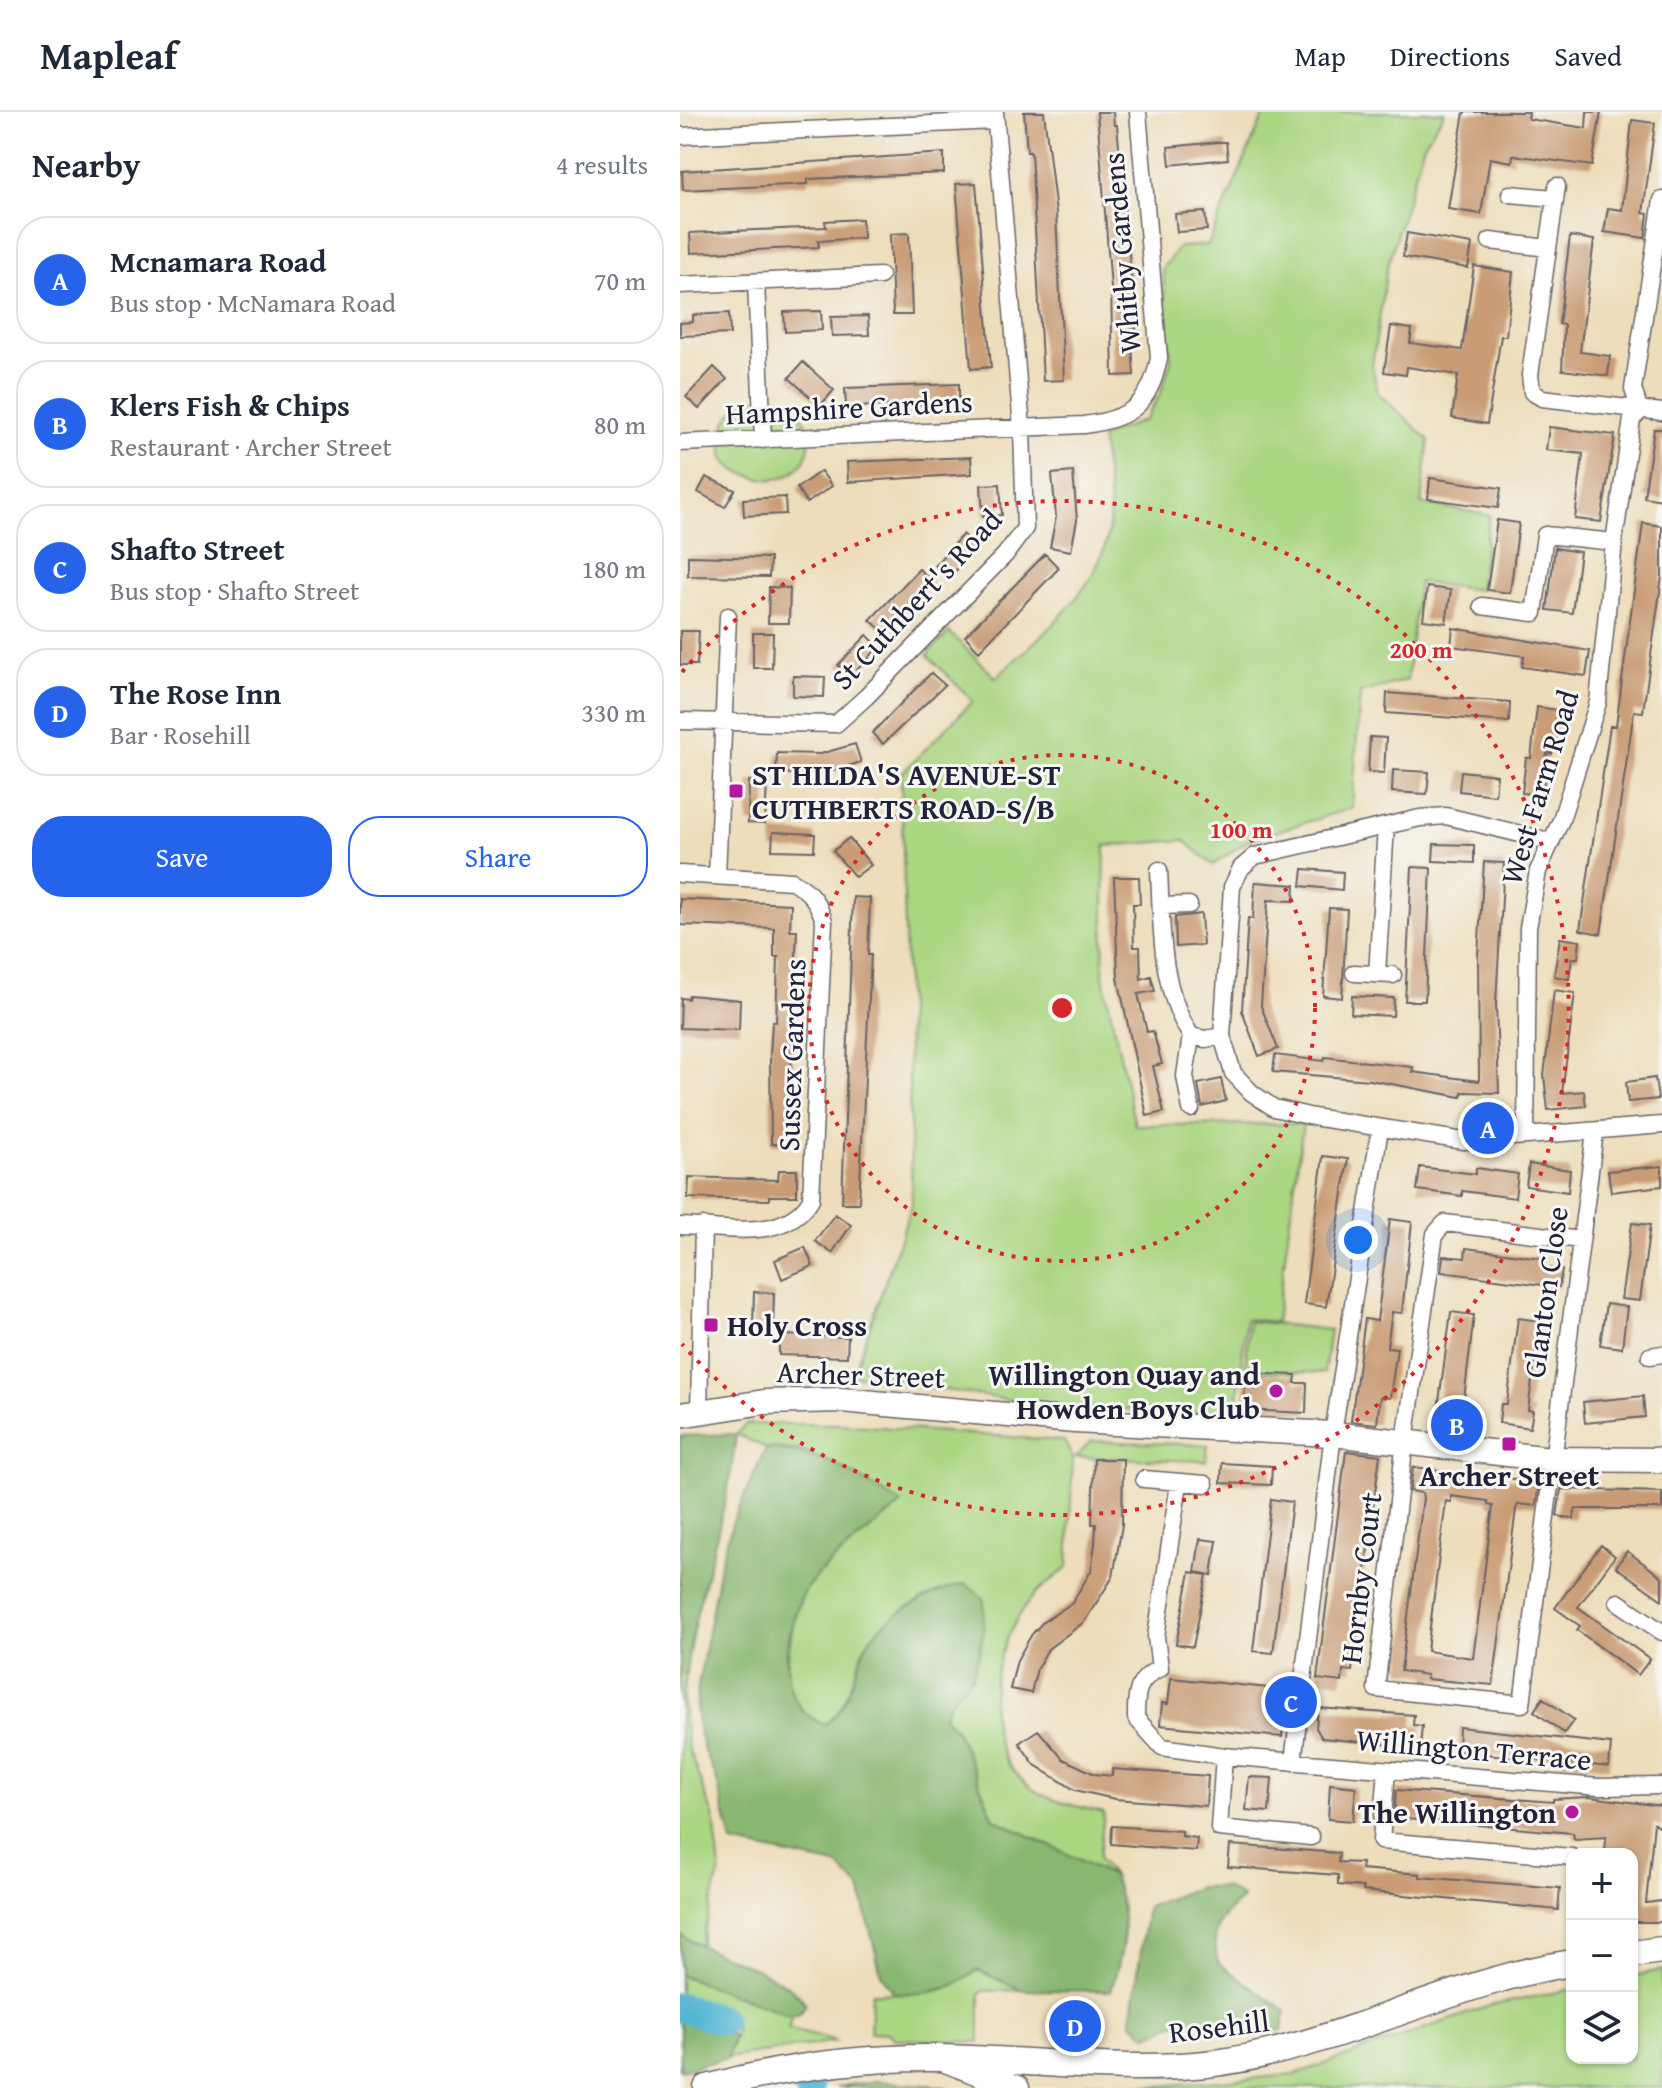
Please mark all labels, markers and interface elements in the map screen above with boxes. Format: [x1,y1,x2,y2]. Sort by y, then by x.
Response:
text: Mapleaf [40,27,177,83]
text: Map [1294,35,1346,76]
text: Directions [1390,35,1510,76]
text: Saved [1554,35,1622,76]
text: Nearby [32,140,141,189]
text: 4 results [556,145,648,184]
street label: Whitby Gardens [1090,151,1152,355]
text: Mcnamara Road [110,239,326,283]
text: A [52,261,68,300]
text: 70 m [594,261,646,300]
text: Bus stop · McNamara Road [110,283,396,322]
street label: Hampshire Gardens [724,379,974,435]
text: Klers Fish & Chips [110,383,350,427]
text: B [52,405,68,444]
text: 80 m [594,405,646,444]
text: Restaurant · Archer Street [110,427,392,466]
street label: St Cuthbert's Road [820,499,1012,699]
text: Shafto Street [110,527,285,571]
text: C [53,549,67,588]
text: 180 m [581,549,646,588]
text: Bus stop · Shafto Street [110,571,359,610]
text: 200 m [1389,632,1453,667]
text: The Rose Inn [110,671,281,715]
street label: West Farm Road [1489,684,1589,890]
text: D [52,693,68,732]
text: 330 m [581,693,646,732]
text: Bar · Rosehill [110,715,251,754]
place label: ST HILDA'S AVENUE-ST CUTHBERTS ROAD-S/B [752,752,1061,830]
marker: ST HILDA'S AVENUE-ST CUTHBERTS ROAD-S/B [727,782,745,800]
text: 100 m [1209,812,1273,847]
button: Save [32,816,332,897]
button: Share [348,816,648,897]
street label: Sussex Gardens [766,958,816,1152]
centre of rings [1048,994,1076,1022]
pin: A [1462,1098,1514,1158]
street label: Glanton Close [1511,1204,1579,1380]
your location [1338,1220,1378,1260]
place label: Holy Cross [727,1303,867,1347]
marker: Holy Cross [702,1316,720,1334]
street label: Archer Street [776,1349,946,1399]
place label: Willington Quay and Howden Boys Club [988,1352,1261,1430]
marker: Willington Quay and Howden Boys Club [1267,1382,1285,1400]
pin: B [1431,1395,1483,1455]
marker: Archer Street [1500,1435,1518,1453]
place label: Archer Street [1419,1453,1600,1497]
street label: Hornby Court [1328,1489,1392,1666]
pin: C [1265,1672,1317,1732]
street label: Willington Terrace [1355,1717,1593,1781]
place label: The Willington [1358,1790,1556,1834]
marker: The Willington [1563,1803,1581,1821]
map controls [1566,1848,1638,2064]
button: + [1566,1848,1638,1920]
button: − [1566,1920,1638,1992]
button: layers [1566,1992,1638,2064]
pin: D [1049,1996,1101,2056]
street label: Rosehill [1166,1998,1272,2054]

